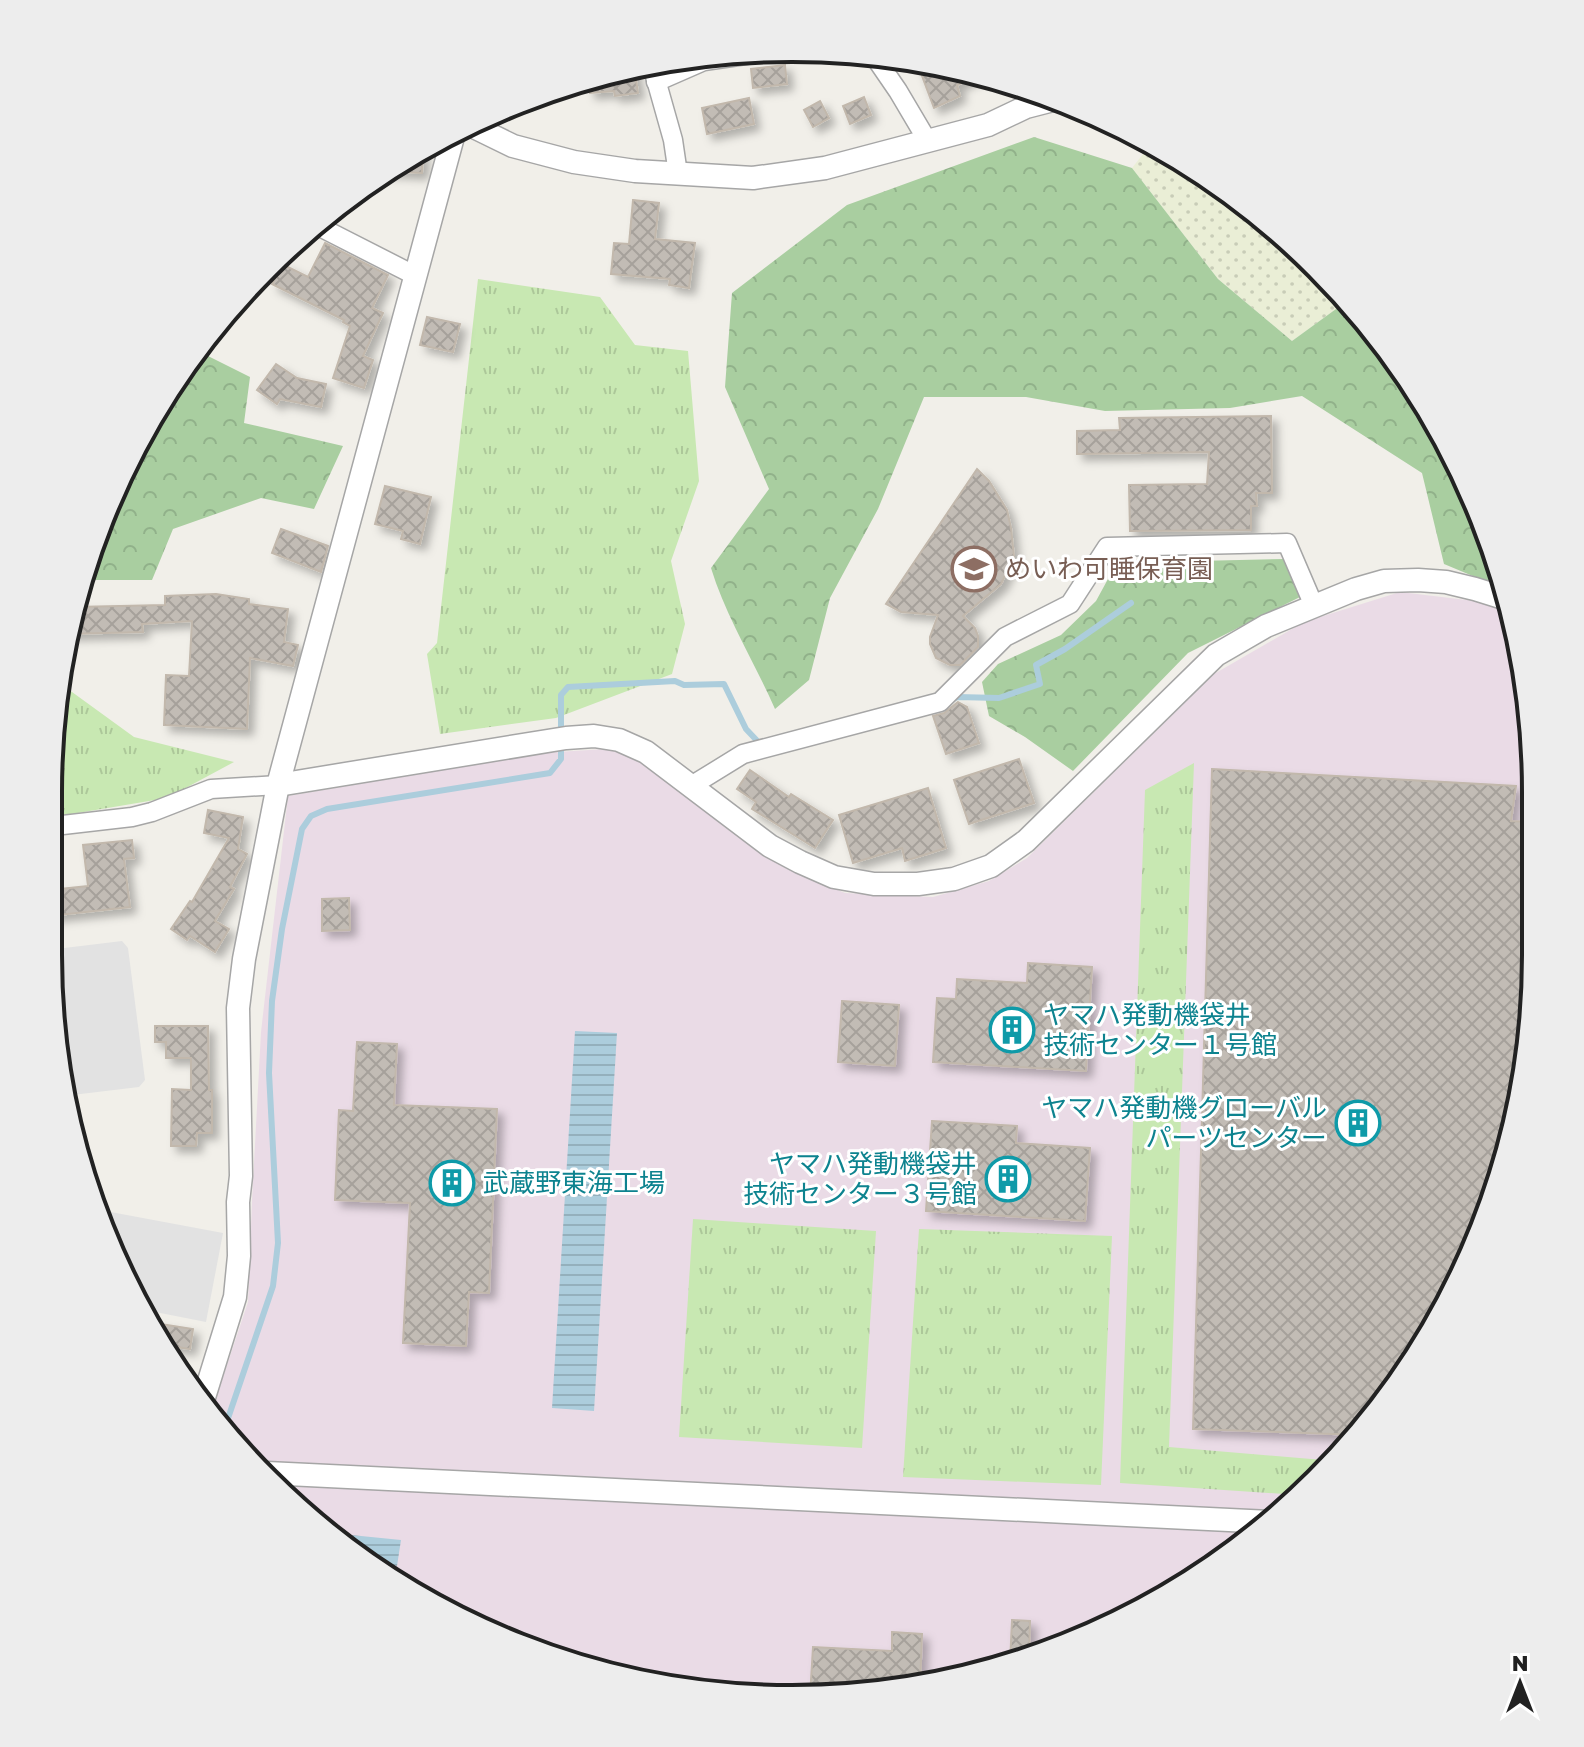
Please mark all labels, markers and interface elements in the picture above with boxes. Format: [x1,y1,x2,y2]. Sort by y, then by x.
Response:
school or university icon: めいわ可睡保育園 [950,545,998,593]
place label: めいわ可睡保育園 [1005,553,1213,584]
place label: ヤマハ発動機袋井 技術センター１号館 [1043,999,1277,1060]
building icon: ヤマハ発動機袋井 技術センター１号館 [988,1006,1036,1054]
place label: ヤマハ発動機グローバル パーツセンター [1041,1092,1327,1153]
building icon: ヤマハ発動機グローバル パーツセンター [1334,1099,1382,1147]
place label: ヤマハ発動機袋井 技術センター３号館 [743,1148,977,1209]
building icon: ヤマハ発動機袋井 技術センター３号館 [984,1155,1032,1203]
building icon: 武蔵野東海工場 [428,1159,476,1207]
place label: 武蔵野東海工場 [483,1167,665,1198]
north arrow [1480,1643,1560,1723]
text: N [1512,1649,1528,1676]

